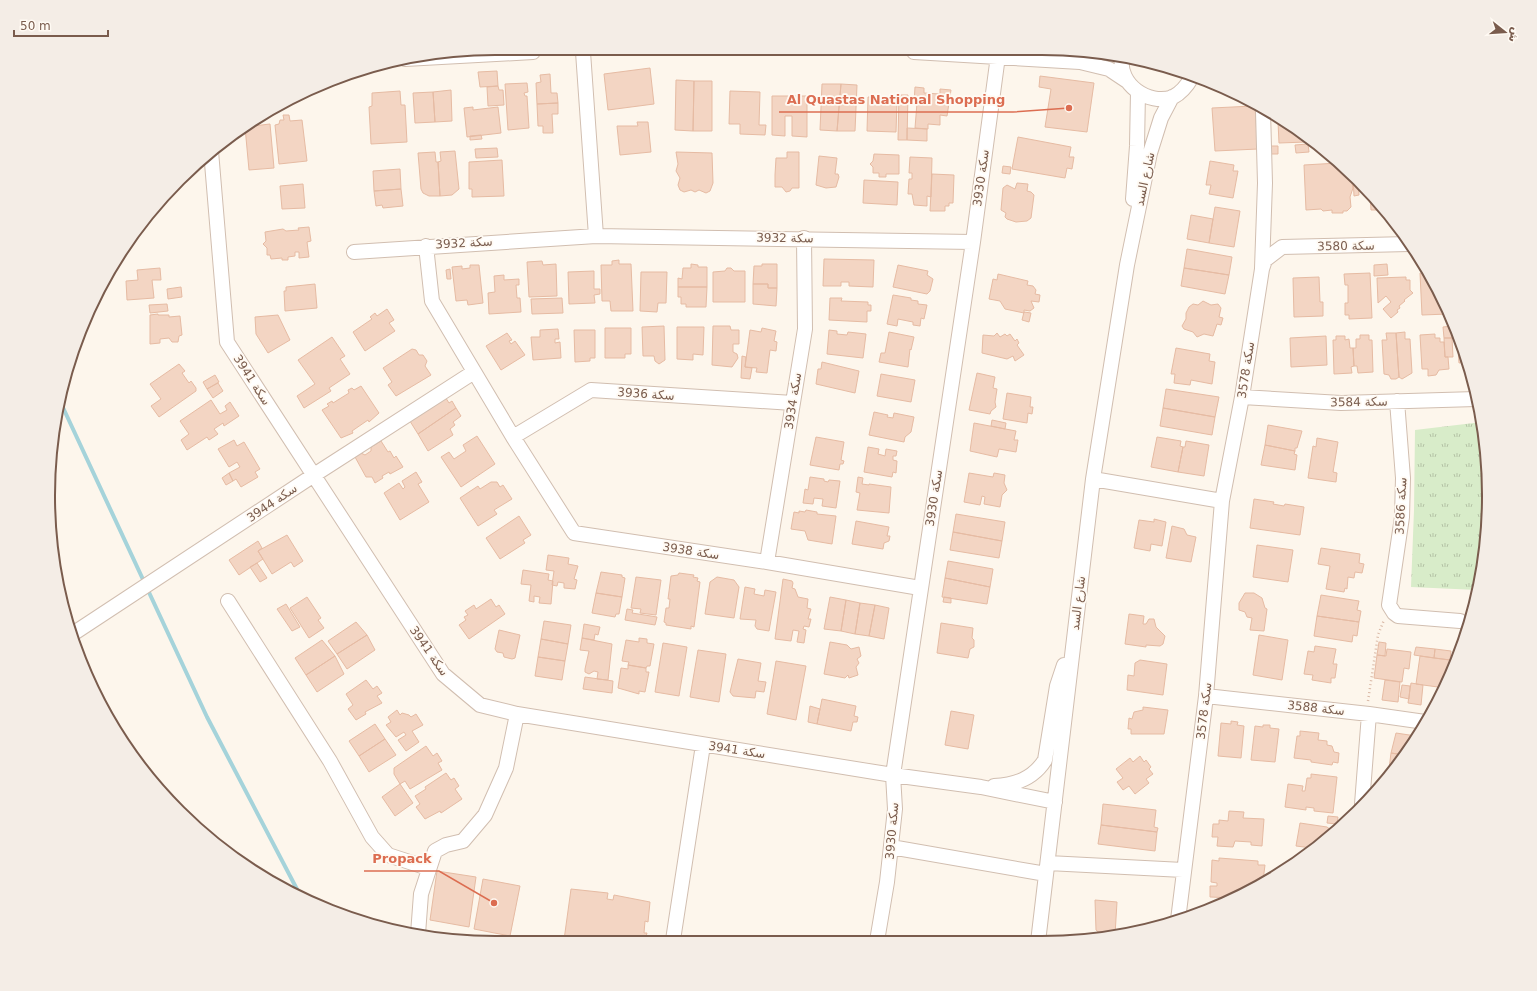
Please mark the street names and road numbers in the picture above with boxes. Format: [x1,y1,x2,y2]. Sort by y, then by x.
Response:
street label: سكة 3930 [970,149,992,207]
street label: شارع السد [1132,151,1158,207]
street label: سكة 3932 [756,230,814,246]
street label: سكة 3932 [435,235,493,251]
street label: سكة 3580 [1317,238,1375,254]
street label: سكة 3578 [1235,341,1257,399]
street label: سكة 3941 [230,352,274,408]
street label: سكة 3934 [782,372,804,430]
street label: سكة 3936 [617,385,675,403]
street label: سكة 3584 [1330,394,1388,410]
street label: سكة 3930 [923,469,945,527]
street label: سكة 3586 [1393,477,1409,535]
street label: سكة 3944 [244,481,300,525]
street label: سكة 3938 [662,540,720,562]
street label: شارع السد [1068,575,1089,631]
street label: سكة 3941 [407,623,451,679]
street label: سكة 3578 [1194,682,1214,740]
street label: سكة 3588 [1287,698,1345,718]
street label: سكة 3941 [708,739,766,761]
street label: سكة 3930 [883,802,901,860]

